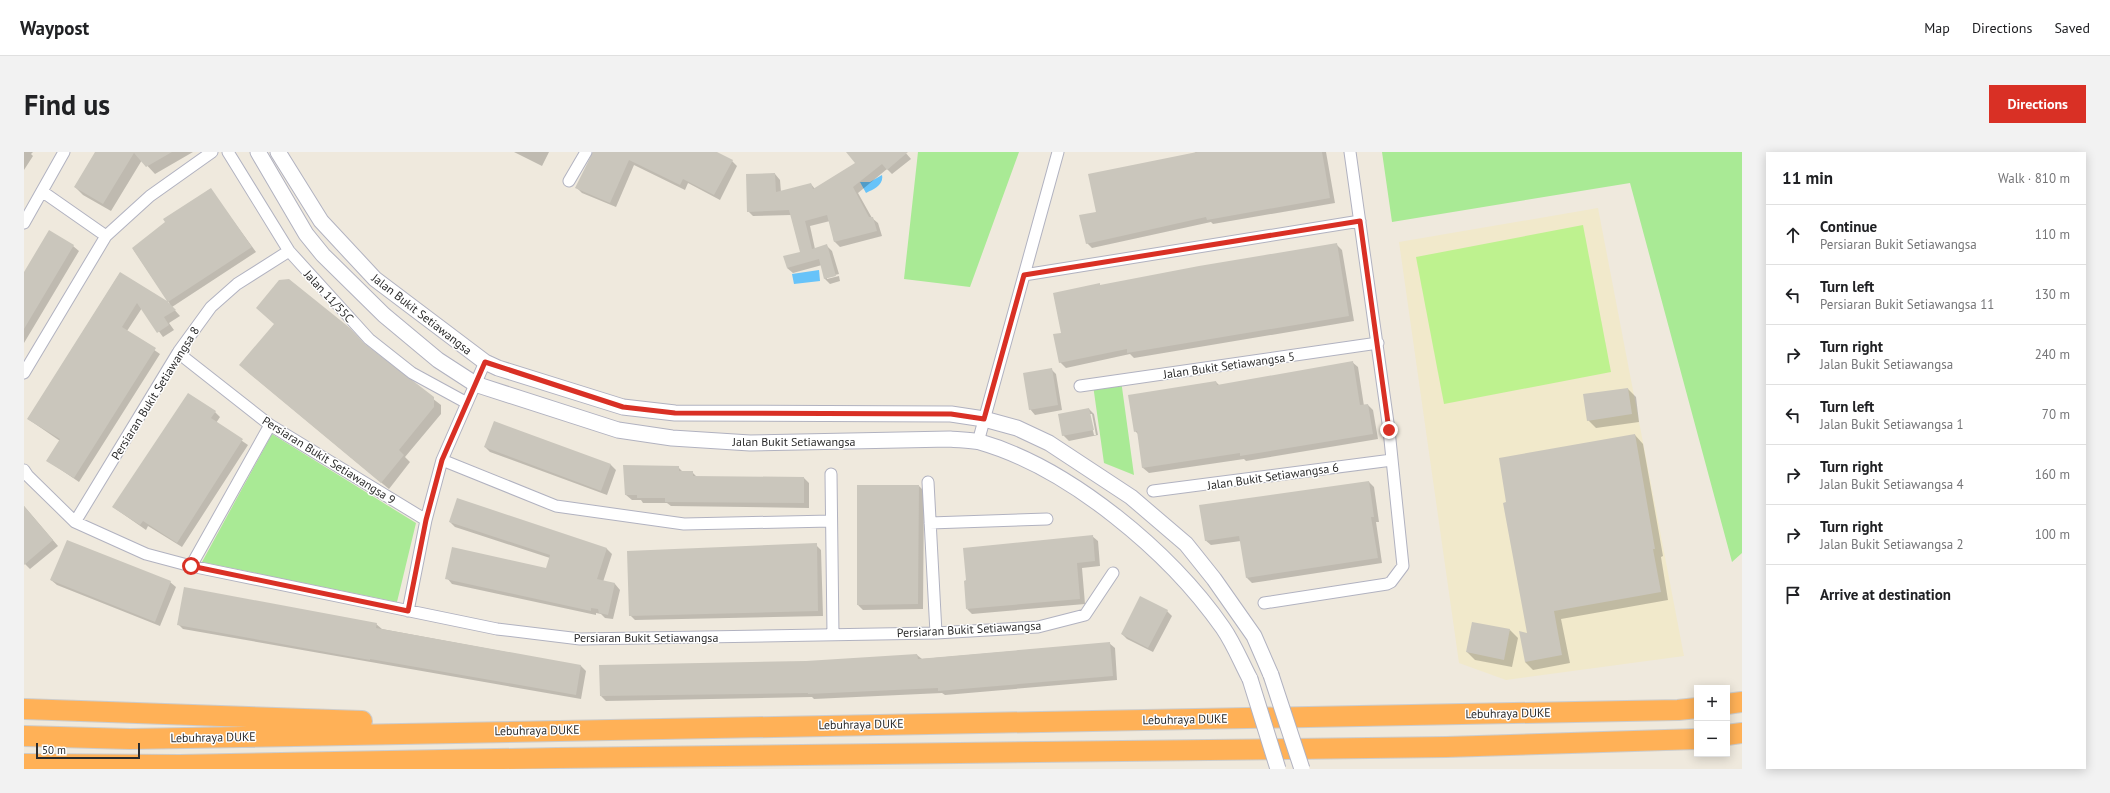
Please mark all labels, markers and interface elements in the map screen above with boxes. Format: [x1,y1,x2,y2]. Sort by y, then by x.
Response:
text: Waypost [20,16,89,40]
text: Map [1924,19,1950,37]
text: Directions [1972,19,2032,37]
text: Saved [2054,19,2090,37]
button: Directions [1989,85,2086,123]
text: Find us [24,86,110,123]
text: 11 min [1782,167,1833,189]
text: Walk · 810 m [1998,170,2070,187]
text: Continue [1820,217,1877,236]
icon: ahead [1782,224,1804,246]
text: 110 m [2035,226,2070,243]
text: Persiaran Bukit Setiawangsa [1820,236,1977,253]
street label: Jalan 11/55C [300,266,357,325]
street label: Jalan Bukit Setiawangsa [368,270,475,358]
text: Turn left [1820,277,1874,296]
icon: left [1782,284,1804,306]
text: 130 m [2035,286,2070,303]
text: Persiaran Bukit Setiawangsa 11 [1820,296,1994,313]
street label: Persiaran Bukit Setiawangsa 8 [108,324,202,462]
text: Turn right [1820,337,1883,356]
icon: right [1782,344,1804,366]
text: 240 m [2035,346,2070,363]
street label: Jalan Bukit Setiawangsa 5 [1161,348,1296,382]
text: Jalan Bukit Setiawangsa [1820,356,1953,373]
text: Turn left [1820,397,1874,416]
icon: left [1782,404,1804,426]
text: 70 m [2042,406,2070,423]
street label: Persiaran Bukit Setiawangsa 9 [260,413,398,507]
text: Jalan Bukit Setiawangsa 1 [1820,416,1964,433]
route end [1380,421,1398,439]
street label: Jalan Bukit Setiawangsa [732,434,855,449]
text: Turn right [1820,457,1883,476]
street label: Jalan Bukit Setiawangsa 6 [1205,459,1340,493]
icon: right [1782,464,1804,486]
text: 160 m [2035,466,2070,483]
text: Jalan Bukit Setiawangsa 4 [1820,476,1964,493]
text: Turn right [1820,517,1883,536]
icon: right [1782,524,1804,546]
text: 100 m [2035,526,2070,543]
text: Jalan Bukit Setiawangsa 2 [1820,536,1964,553]
route start [182,557,200,575]
icon: arrive [1782,584,1804,606]
text: Arrive at destination [1820,585,1951,604]
street label: Persiaran Bukit Setiawangsa [896,618,1042,640]
street label: Persiaran Bukit Setiawangsa [574,630,718,645]
map controls [1694,685,1730,757]
button: + [1694,685,1730,721]
street label: Lebuhraya DUKE [1465,705,1551,721]
street label: Lebuhraya DUKE [1142,711,1228,727]
street label: Lebuhraya DUKE [818,716,904,732]
button: − [1694,721,1730,757]
street label: Lebuhraya DUKE [494,722,580,738]
street label: Lebuhraya DUKE [170,729,256,745]
scale bar [36,741,140,760]
text: 50 m [42,743,66,757]

